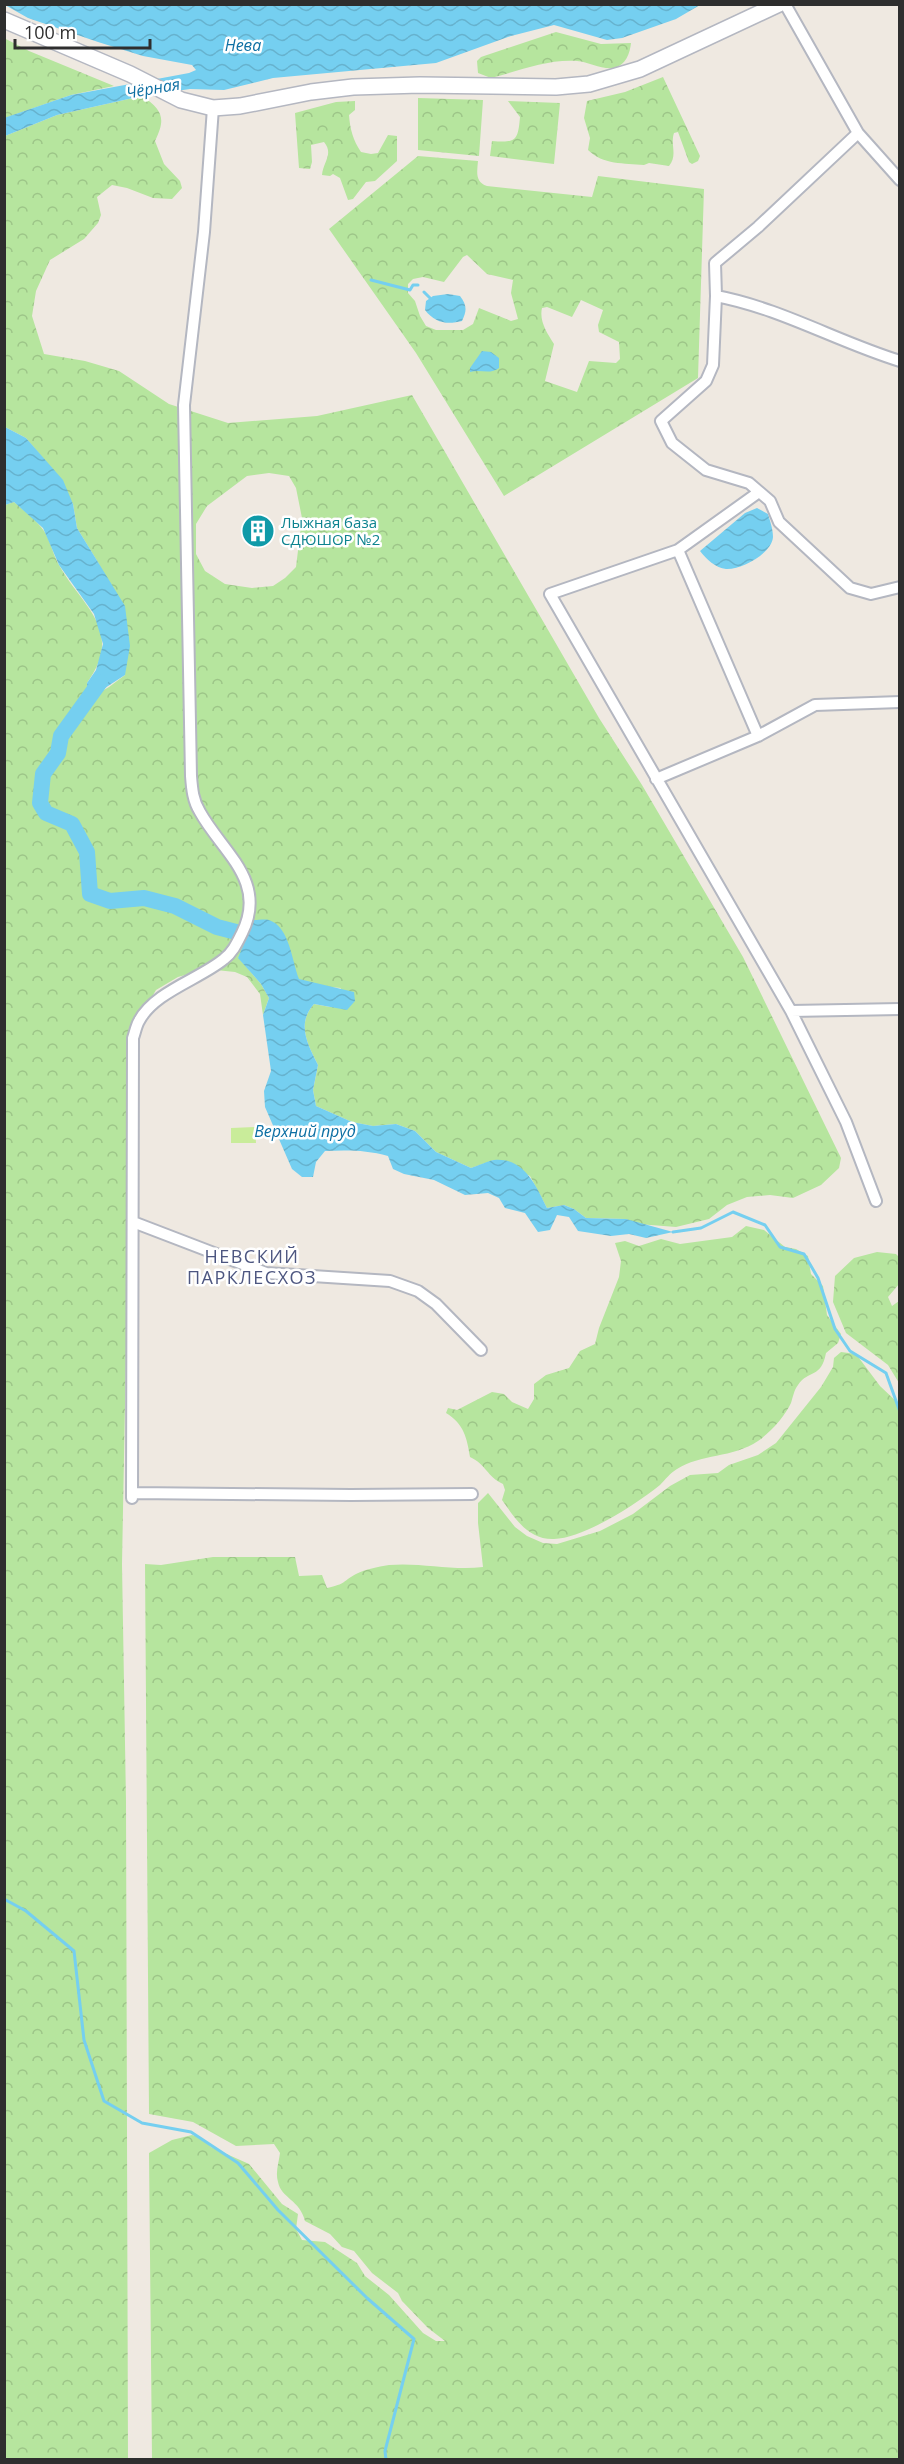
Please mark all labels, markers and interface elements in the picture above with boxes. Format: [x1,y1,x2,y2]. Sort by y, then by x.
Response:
scale bar [15,12,150,50]
text: 100 m [24,20,76,44]
water label: Нева [225,34,261,56]
water label: Чёрная [124,72,182,104]
place label: Лыжная база СДЮШОР №2 [281,512,380,549]
building icon: Лыжная база СДЮШОР №2 [240,513,276,549]
water label: Верхний пруд [254,1120,356,1142]
district label: НЕВСКИЙ ПАРКЛЕСХОЗ [187,1244,317,1289]

